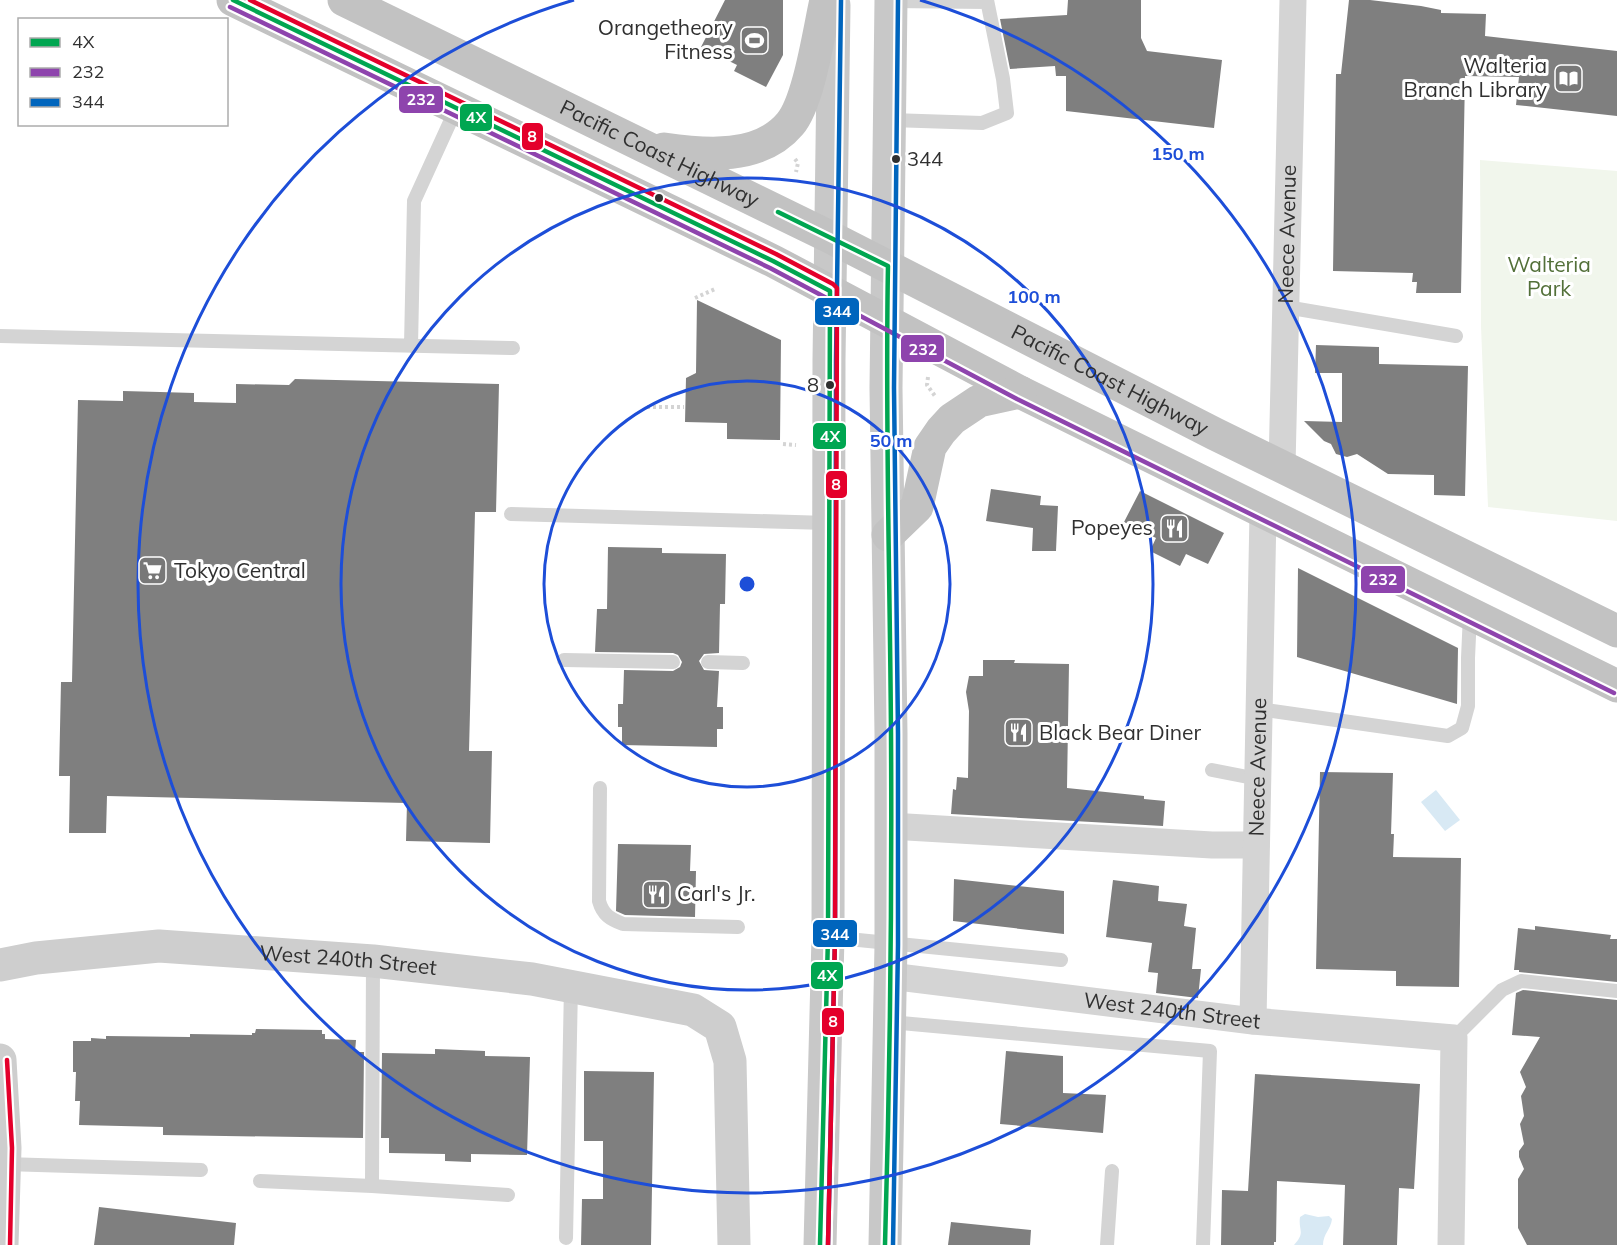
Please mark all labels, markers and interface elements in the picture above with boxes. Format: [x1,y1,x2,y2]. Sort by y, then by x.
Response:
place label: Orangetheory Fitness [598,14,733,64]
legend [18,18,228,126]
sports icon: Orangetheory Fitness [738,24,770,56]
text: 4X [72,30,95,53]
place label: Walteria Branch Library [1404,52,1547,102]
text: 232 [72,60,104,83]
library icon: Walteria Branch Library [1552,62,1584,94]
line badge: 232 [398,85,444,114]
text: 232 [407,89,435,109]
text: 344 [72,90,105,113]
street label: Pacific Coast Highway [556,93,764,212]
line badge: 4X [459,103,493,132]
text: 4X [466,107,486,127]
line badge: 8 [521,122,544,151]
text: 8 [527,126,537,146]
text: 150 m [1151,142,1205,165]
place label: 344 [907,146,943,171]
marker: 344 [890,153,902,165]
street label: Neece Avenue [1272,164,1301,304]
unlabelled marker [653,192,665,204]
park label: Walteria Park [1507,251,1591,301]
text: 100 m [1007,285,1061,308]
line badge: 344 [814,297,860,326]
text: 344 [823,301,852,321]
street label: Pacific Coast Highway [1007,318,1213,441]
line badge: 232 [900,334,945,363]
text: 232 [909,339,937,359]
place label: 8 [807,372,819,397]
marker: 8 [824,379,836,391]
line badge: 4X [812,422,847,450]
text: 4X [820,426,840,446]
text: 50 m [870,429,912,452]
line badge: 8 [825,470,848,499]
text: 8 [831,474,841,494]
restaurant icon: Popeyes [1158,512,1190,544]
place label: Popeyes [1071,514,1153,540]
supermarket icon: Tokyo Central [137,555,169,587]
place label: Tokyo Central [174,557,306,583]
line badge: 232 [1360,565,1406,594]
text: 232 [1369,569,1397,589]
centre of rings [737,574,757,594]
street label: Neece Avenue [1243,697,1271,837]
restaurant icon: Black Bear Diner [1002,717,1034,749]
place label: Black Bear Diner [1039,719,1201,745]
restaurant icon: Carl's Jr. [640,878,672,910]
place label: Carl's Jr. [677,880,756,906]
line badge: 344 [812,919,858,948]
text: 344 [821,924,850,944]
street label: West 240th Street [259,939,438,980]
line badge: 4X [810,961,844,990]
text: 4X [817,965,837,985]
street label: West 240th Street [1082,986,1261,1034]
line badge: 8 [821,1007,845,1036]
text: 8 [828,1011,838,1031]

